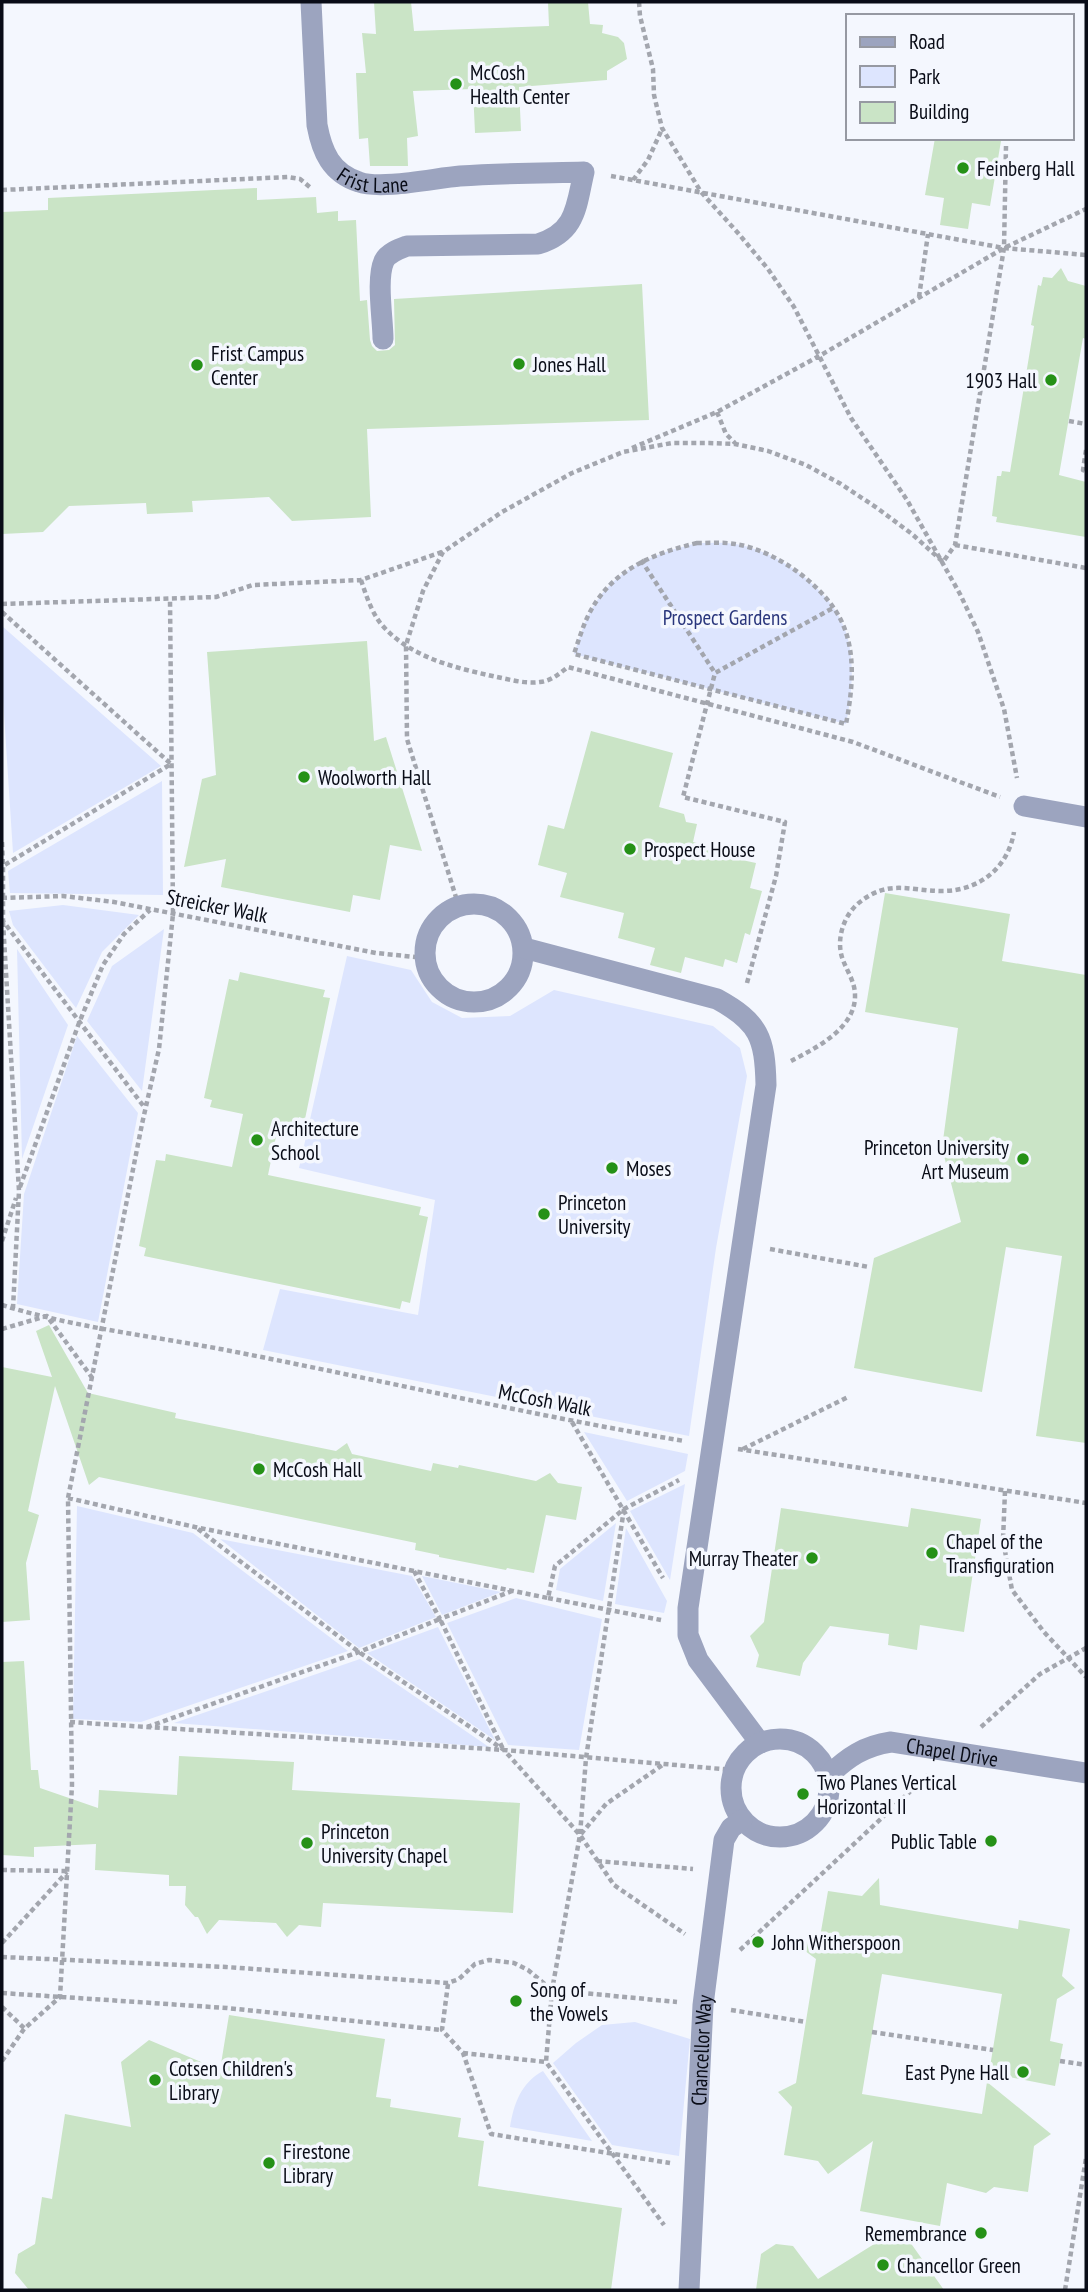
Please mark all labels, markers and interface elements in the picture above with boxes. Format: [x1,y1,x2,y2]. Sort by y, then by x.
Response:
legend [846,14,1074,140]
text: Road [909,28,945,55]
place label: McCosh Health Center [470,59,570,110]
text: Park [909,63,940,90]
marker: McCosh Health Center [448,76,464,92]
text: Building [909,98,969,125]
place label: Feinberg Hall [977,155,1075,182]
marker: Feinberg Hall [955,160,971,176]
street label: Frist Lane [332,161,409,198]
place label: Frist Campus Center [211,340,304,391]
place label: Jones Hall [532,351,606,378]
marker: Jones Hall [511,356,527,372]
marker: Frist Campus Center [189,357,205,373]
place label: 1903 Hall [965,367,1037,394]
marker: 1903 Hall [1043,372,1059,388]
park label: Prospect Gardens [663,604,787,631]
place label: Woolworth Hall [318,764,431,791]
marker: Woolworth Hall [296,769,312,785]
place label: Prospect House [644,836,755,863]
marker: Prospect House [622,841,638,857]
street label: Streicker Walk [164,883,270,929]
place label: Architecture School [271,1115,359,1166]
marker: Architecture School [249,1132,265,1148]
place label: Princeton University Art Museum [864,1134,1009,1185]
marker: Princeton University Art Museum [1015,1151,1031,1167]
place label: Moses [626,1155,671,1182]
marker: Moses [604,1160,620,1176]
place label: Princeton University [558,1189,631,1240]
marker: Princeton University [536,1206,552,1222]
street label: McCosh Walk [496,1378,594,1422]
place label: McCosh Hall [273,1456,362,1483]
marker: McCosh Hall [251,1461,267,1477]
place label: Chapel of the Transfiguration [946,1528,1054,1579]
place label: Murray Theater [689,1545,798,1572]
marker: Chapel of the Transfiguration [924,1545,940,1561]
marker: Murray Theater [804,1550,820,1566]
street label: Chapel Drive [904,1731,1000,1772]
place label: Two Planes Vertical Horizontal II [817,1769,956,1820]
marker: Two Planes Vertical Horizontal II [795,1786,811,1802]
place label: Princeton University Chapel [321,1818,447,1869]
place label: Public Table [891,1828,977,1855]
marker: Public Table [983,1833,999,1849]
marker: Princeton University Chapel [299,1835,315,1851]
place label: John Witherspoon [771,1929,900,1956]
marker: John Witherspoon [750,1934,766,1950]
place label: Song of the Vowels [530,1976,608,2027]
marker: Song of the Vowels [508,1993,524,2009]
street label: Chancellor Way [685,1993,718,2106]
place label: Cotsen Children's Library [169,2055,293,2106]
place label: East Pyne Hall [905,2059,1009,2086]
marker: East Pyne Hall [1015,2064,1031,2080]
marker: Cotsen Children's Library [147,2072,163,2088]
place label: Firestone Library [283,2138,350,2189]
marker: Firestone Library [261,2155,277,2171]
place label: Remembrance [865,2220,967,2247]
marker: Remembrance [973,2225,989,2241]
place label: Chancellor Green [897,2252,1021,2279]
marker: Chancellor Green [875,2257,891,2273]

